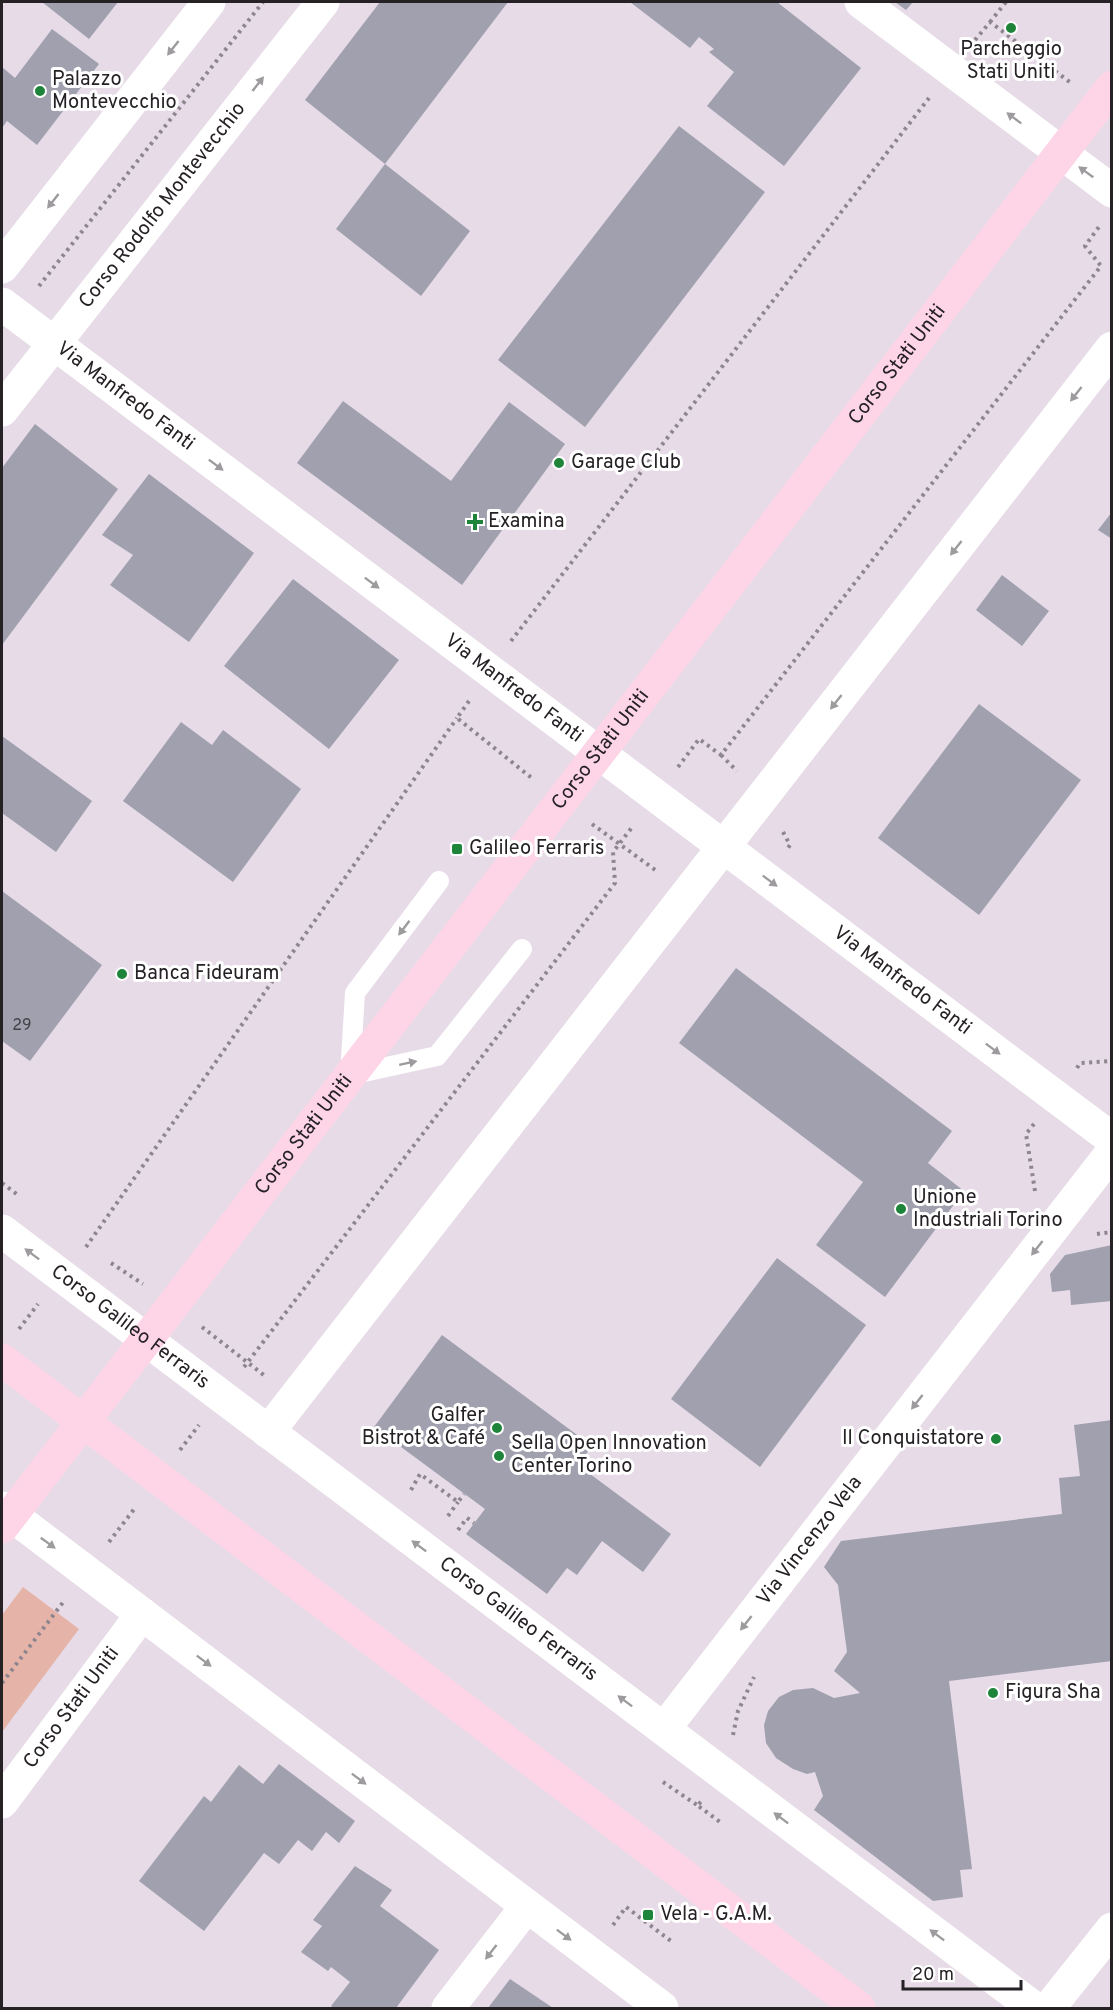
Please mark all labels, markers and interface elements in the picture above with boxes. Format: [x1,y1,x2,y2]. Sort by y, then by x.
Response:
marker: Parcheggio Stati Uniti [1004,21,1018,35]
place label: Parcheggio Stati Uniti [960,37,1062,86]
one-way arrow [168,40,180,55]
place label: Palazzo Montevecchio [52,67,177,116]
one-way arrow [252,76,265,92]
marker: Palazzo Montevecchio [33,84,47,98]
street label: Corso Rodolfo Montevecchio [74,97,252,314]
one-way arrow [1007,112,1022,124]
one-way arrow [1079,166,1095,178]
one-way arrow [46,193,59,209]
street label: Corso Stati Uniti [843,300,952,431]
street label: Via Manfredo Fanti [51,336,200,457]
one-way arrow [1070,387,1082,402]
place label: Garage Club [571,450,681,476]
marker: Garage Club [552,456,566,470]
one-way arrow [208,459,224,472]
place label: Examina [488,509,565,535]
marker: Examina [466,513,484,531]
one-way arrow [949,540,962,556]
one-way arrow [364,576,379,588]
street label: Via Manfredo Fanti [439,628,588,749]
street label: Corso Stati Uniti [546,684,656,816]
one-way arrow [829,694,842,710]
place label: Galileo Ferraris [469,836,604,862]
marker: Galileo Ferraris [450,842,464,856]
one-way arrow [762,875,778,887]
one-way arrow [398,920,410,935]
street label: Via Manfredo Fanti [827,920,976,1041]
place label: Banca Fideuram [134,961,279,987]
marker: Banca Fideuram [115,967,129,981]
house number: 29 [12,1016,32,1036]
one-way arrow [985,1043,1001,1055]
one-way arrow [398,1057,417,1067]
street label: Corso Stati Uniti [249,1069,359,1201]
place label: Unione Industriali Torino [913,1185,1063,1234]
marker: Unione Industriali Torino [894,1202,908,1216]
one-way arrow [1030,1240,1043,1256]
one-way arrow [24,1249,39,1261]
street label: Corso Galileo Ferraris [45,1259,214,1395]
one-way arrow [911,1394,924,1410]
place label: Galfer Bistrot & Café [362,1403,485,1452]
marker: Galfer Bistrot & Café [490,1421,504,1435]
place label: Il Conquistatore [842,1426,984,1452]
place label: Sella Open Innovation Center Torino [511,1431,707,1480]
marker: Il Conquistatore [989,1432,1003,1446]
marker: Sella Open Innovation Center Torino [492,1449,506,1463]
street label: Via Vincenzo Vela [751,1471,868,1611]
one-way arrow [41,1536,56,1548]
one-way arrow [411,1539,427,1552]
street label: Corso Galileo Ferraris [433,1551,603,1688]
one-way arrow [741,1615,753,1630]
street label: Corso Stati Uniti [18,1642,126,1774]
one-way arrow [196,1654,211,1666]
place label: Figura Sha [1005,1680,1100,1706]
marker: Figura Sha [986,1686,1000,1700]
one-way arrow [618,1695,633,1707]
one-way arrow [351,1772,367,1785]
one-way arrow [773,1812,789,1825]
place label: Vela - G.A.M. [660,1902,772,1928]
marker: Vela - G.A.M. [641,1908,655,1922]
one-way arrow [557,1928,572,1940]
one-way arrow [929,1930,944,1942]
one-way arrow [486,1945,498,1960]
scale bar [903,1953,1022,1991]
text: 20 m [912,1964,954,1987]

